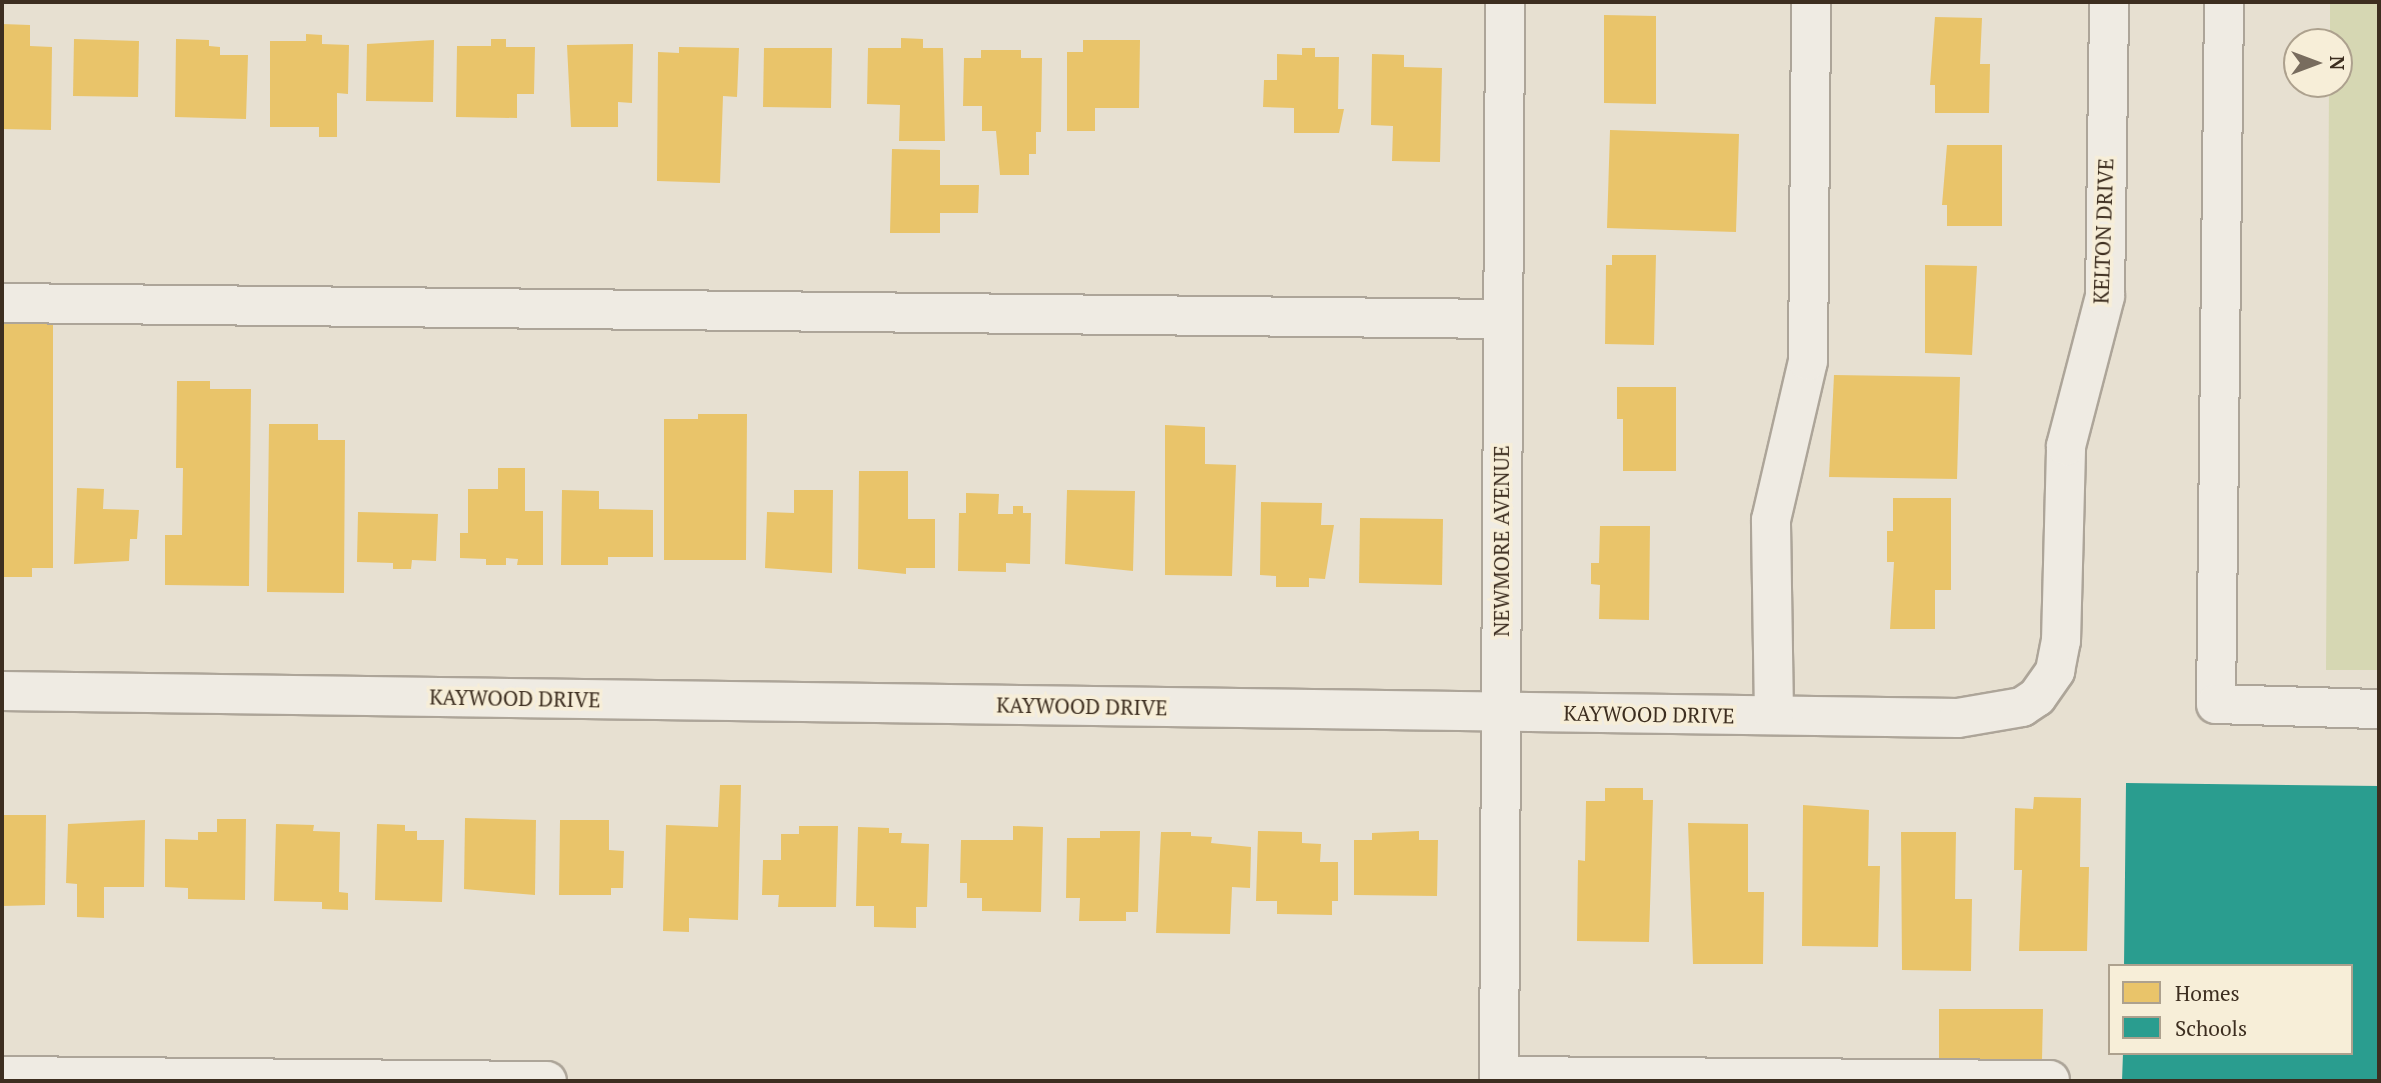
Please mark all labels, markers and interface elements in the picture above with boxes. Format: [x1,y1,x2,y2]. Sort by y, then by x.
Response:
north arrow [2283,28,2353,98]
text: N [2325,56,2350,70]
street label: KELTON DRIVE [2088,158,2118,304]
street label: NEWMORE AVENUE [1488,445,1514,637]
street label: KAYWOOD DRIVE [429,684,601,712]
street label: KAYWOOD DRIVE [996,692,1168,720]
street label: KAYWOOD DRIVE [1563,700,1735,728]
legend [2108,964,2353,1055]
text: Homes [2175,979,2240,1007]
text: Schools [2175,1014,2247,1042]

